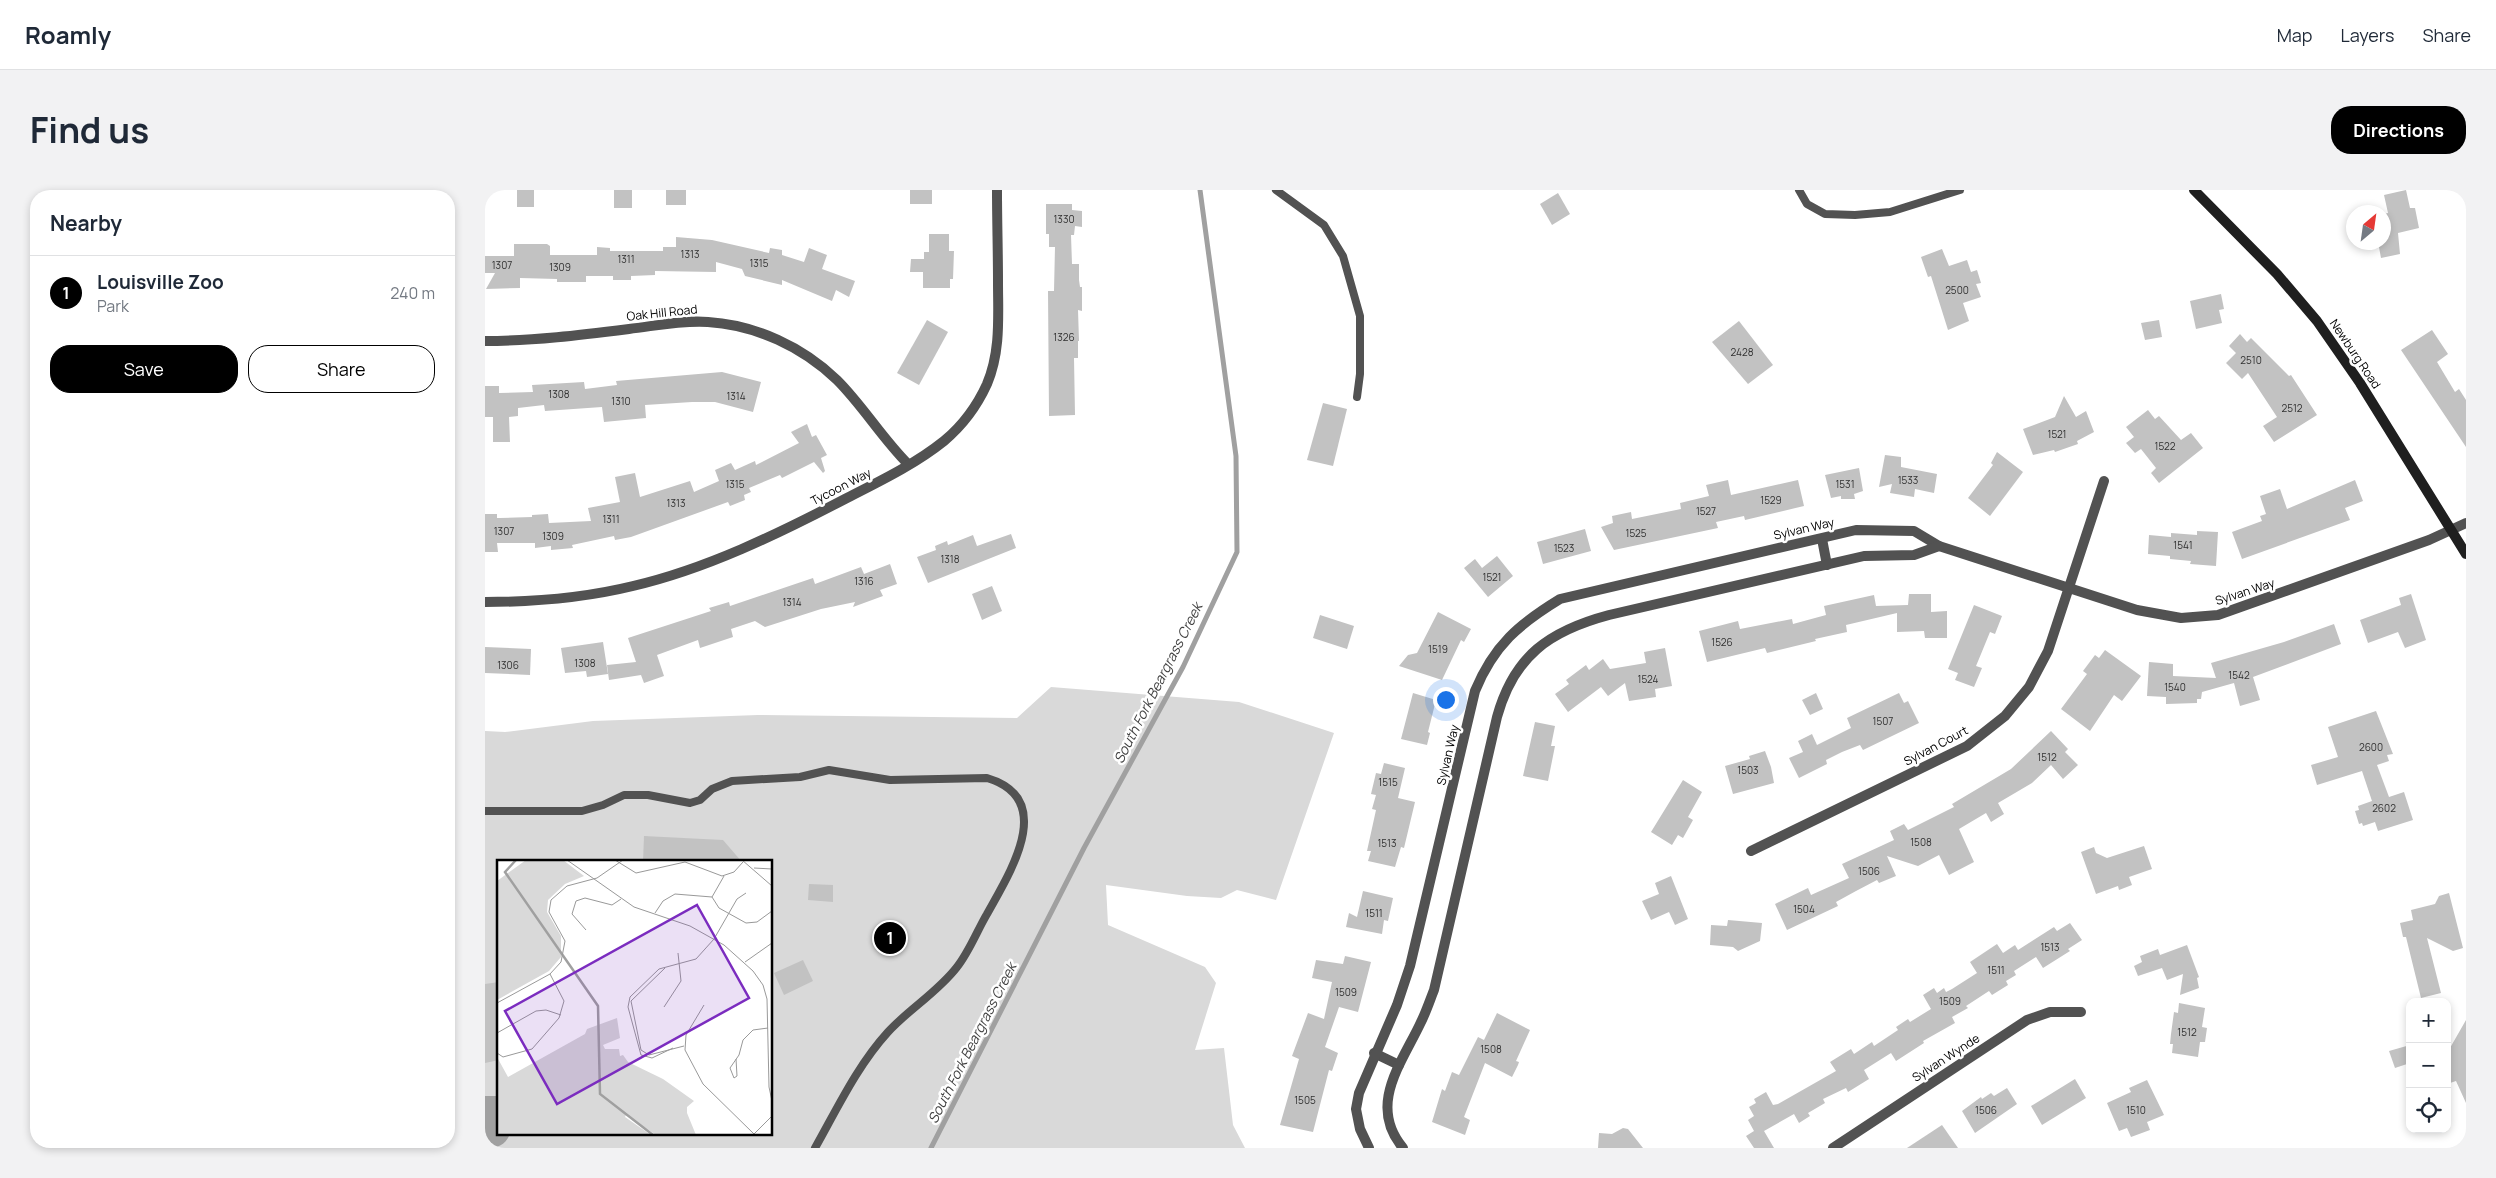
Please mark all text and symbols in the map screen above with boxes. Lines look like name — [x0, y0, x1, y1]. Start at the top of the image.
text: Roamly — [25, 18, 111, 51]
text: Map — [2277, 23, 2312, 47]
text: Layers — [2340, 23, 2394, 47]
text: Share — [2422, 23, 2471, 47]
text: Find us — [30, 106, 149, 154]
button: Directions — [2331, 106, 2466, 154]
north arrow — [2346, 205, 2391, 250]
text: Nearby — [50, 209, 122, 237]
house number: 1330 — [1053, 212, 1075, 226]
house number: 1313 — [681, 247, 699, 261]
house number: 1311 — [617, 252, 635, 266]
house number: 1315 — [749, 256, 769, 270]
house number: 1307 — [492, 258, 512, 272]
house number: 1309 — [549, 260, 571, 274]
text: Louisville Zoo — [97, 269, 224, 295]
text: 1 — [62, 282, 70, 304]
text: 240 m — [390, 282, 435, 304]
house number: 2500 — [1945, 283, 1969, 297]
text: Park — [97, 295, 129, 317]
street label: Oak Hill Road — [626, 300, 698, 325]
street label: Newburg Road — [2326, 316, 2385, 392]
house number: 1326 — [1053, 330, 1075, 344]
button: Save — [50, 345, 238, 393]
button: Share — [248, 345, 435, 393]
house number: 2428 — [1731, 345, 1754, 359]
house number: 2510 — [2240, 353, 2262, 367]
house number: 1308 — [548, 387, 570, 401]
house number: 1314 — [726, 389, 746, 403]
house number: 1310 — [611, 394, 631, 408]
house number: 2512 — [2281, 401, 2303, 415]
house number: 1521 — [2048, 427, 2067, 441]
house number: 1522 — [2155, 439, 2176, 453]
street label: Tycoon Way — [808, 464, 875, 509]
house number: 1533 — [1898, 473, 1918, 487]
house number: 1315 — [725, 477, 745, 491]
house number: 1531 — [1835, 477, 1855, 491]
house number: 1529 — [1760, 493, 1782, 507]
house number: 1313 — [667, 496, 685, 510]
house number: 1527 — [1696, 504, 1716, 518]
house number: 1311 — [602, 512, 620, 526]
street label: Sylvan Way — [1772, 513, 1836, 544]
house number: 1307 — [494, 524, 514, 538]
house number: 1525 — [1626, 526, 1647, 540]
house number: 1309 — [542, 529, 564, 543]
house number: 1541 — [2173, 538, 2193, 552]
house number: 1523 — [1554, 541, 1574, 555]
house number: 1318 — [940, 552, 960, 566]
house number: 1521 — [1483, 570, 1502, 584]
house number: 1316 — [854, 574, 874, 588]
street label: Sylvan Way — [2213, 574, 2277, 609]
house number: 1314 — [782, 595, 802, 609]
water label: South Fork Beargrass Creek — [1109, 598, 1207, 766]
house number: 1526 — [1711, 635, 1733, 649]
house number: 1519 — [1428, 642, 1448, 656]
house number: 1308 — [574, 656, 596, 670]
house number: 1306 — [497, 658, 519, 672]
house number: 1542 — [2228, 668, 2250, 682]
house number: 1524 — [1638, 672, 1658, 686]
house number: 1540 — [2164, 680, 2186, 694]
your location — [1433, 687, 1459, 713]
house number: 1507 — [1873, 714, 1893, 728]
street label: Sylvan Court — [1901, 721, 1971, 770]
street label: Sylvan Way — [1432, 722, 1463, 787]
house number: 2600 — [2359, 740, 2383, 754]
house number: 1512 — [2037, 750, 2057, 764]
house number: 1503 — [1737, 763, 1759, 777]
house number: 1515 — [1378, 775, 1398, 789]
house number: 2602 — [2372, 801, 2396, 815]
house number: 1508 — [1910, 835, 1932, 849]
house number: 1513 — [1377, 836, 1397, 850]
inset map — [497, 860, 773, 1136]
house number: 1506 — [1858, 864, 1880, 878]
house number: 1504 — [1793, 902, 1815, 916]
house number: 1511 — [1365, 906, 1383, 920]
pin: 1 — [874, 919, 906, 957]
house number: 1513 — [2040, 940, 2060, 954]
water label: South Fork Beargrass Creek — [923, 958, 1021, 1126]
house number: 1511 — [1987, 963, 2005, 977]
house number: 1509 — [1335, 985, 1357, 999]
house number: 1509 — [1939, 994, 1961, 1008]
map controls — [2406, 998, 2451, 1133]
button: + — [2406, 998, 2451, 1043]
house number: 1512 — [2177, 1025, 2197, 1039]
street label: Sylvan Wynde — [1909, 1029, 1983, 1086]
house number: 1508 — [1480, 1042, 1502, 1056]
button: − — [2406, 1043, 2451, 1088]
button: locate — [2406, 1088, 2451, 1133]
house number: 1505 — [1294, 1093, 1316, 1107]
house number: 1506 — [1975, 1103, 1997, 1117]
house number: 1510 — [2126, 1103, 2146, 1117]

